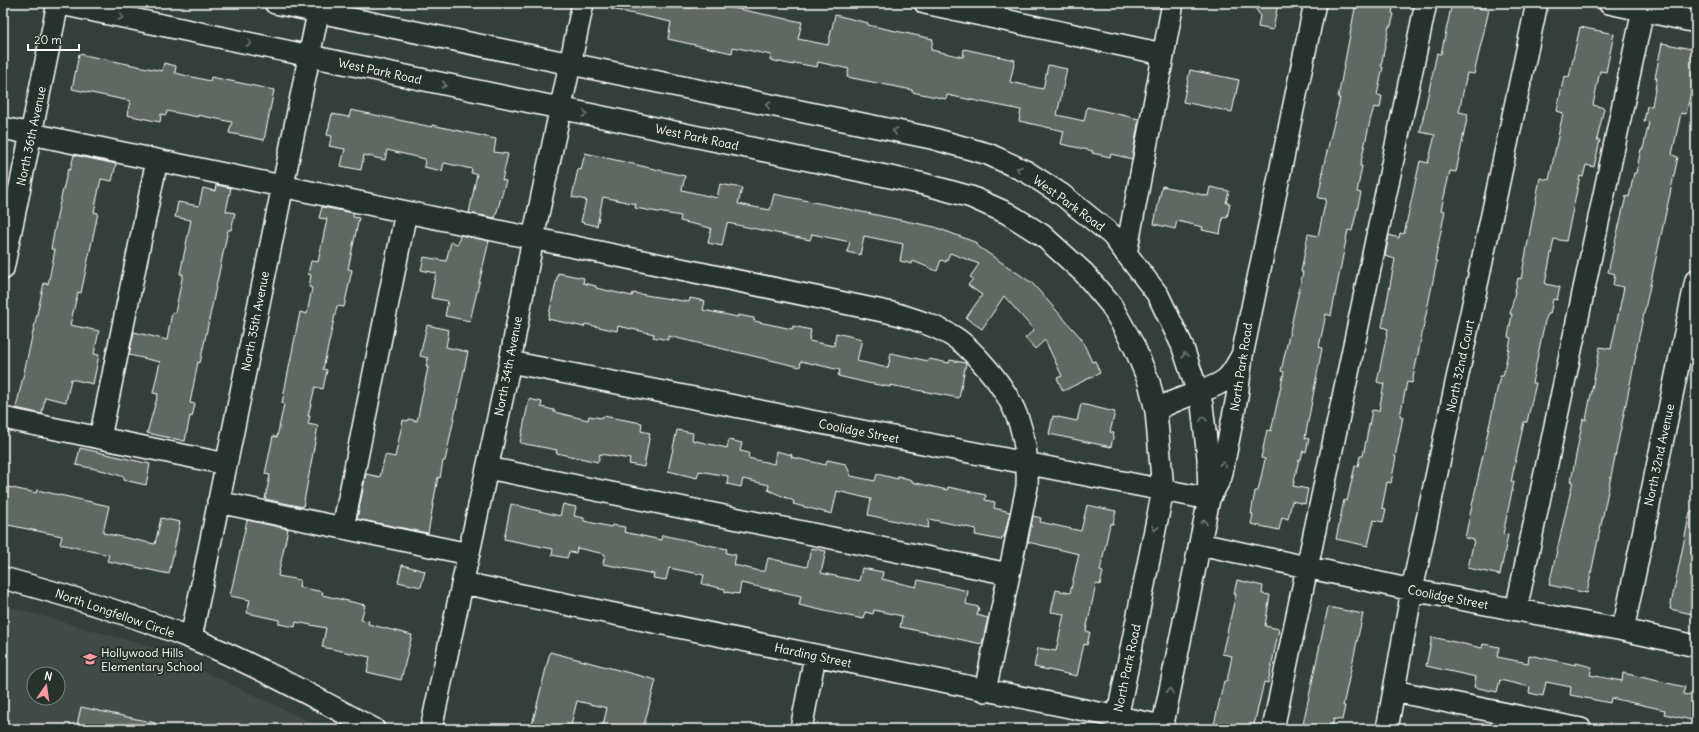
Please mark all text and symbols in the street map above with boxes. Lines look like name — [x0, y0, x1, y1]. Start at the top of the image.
one-way arrow — [118, 12, 124, 20]
scale bar — [28, 26, 79, 52]
text: 20 m — [34, 32, 62, 47]
one-way arrow — [245, 39, 252, 47]
street label: West Park Road — [337, 55, 423, 87]
one-way arrow — [441, 80, 447, 88]
street label: North 36th Avenue — [13, 85, 49, 187]
one-way arrow — [764, 101, 771, 109]
one-way arrow — [582, 110, 588, 118]
street label: West Park Road — [654, 121, 740, 153]
one-way arrow — [892, 127, 898, 136]
one-way arrow — [1015, 166, 1023, 174]
street label: West Park Road — [1030, 172, 1108, 234]
street label: North 35th Avenue — [238, 270, 272, 372]
street label: North 34th Avenue — [491, 315, 525, 417]
street label: North 32nd Court — [1443, 318, 1477, 414]
street label: North Park Road — [1227, 322, 1255, 412]
one-way arrow — [1181, 351, 1190, 358]
street label: North 32nd Avenue — [1641, 403, 1677, 507]
street label: Coolidge Street — [817, 416, 901, 446]
one-way arrow — [1199, 416, 1208, 422]
one-way arrow — [1219, 461, 1227, 467]
one-way arrow — [1200, 519, 1208, 525]
one-way arrow — [1151, 525, 1160, 532]
street label: Coolidge Street — [1406, 582, 1490, 612]
street label: North Longfellow Circle — [53, 585, 177, 641]
street label: North Park Road — [1110, 623, 1144, 713]
street label: Harding Street — [773, 640, 853, 670]
place label: Hollywood Hills Elementary School — [101, 645, 202, 674]
school or university icon: Hollywood Hills Elementary School — [82, 651, 98, 667]
north arrow — [26, 666, 66, 706]
text: N — [43, 669, 54, 684]
one-way arrow — [1165, 688, 1173, 694]

